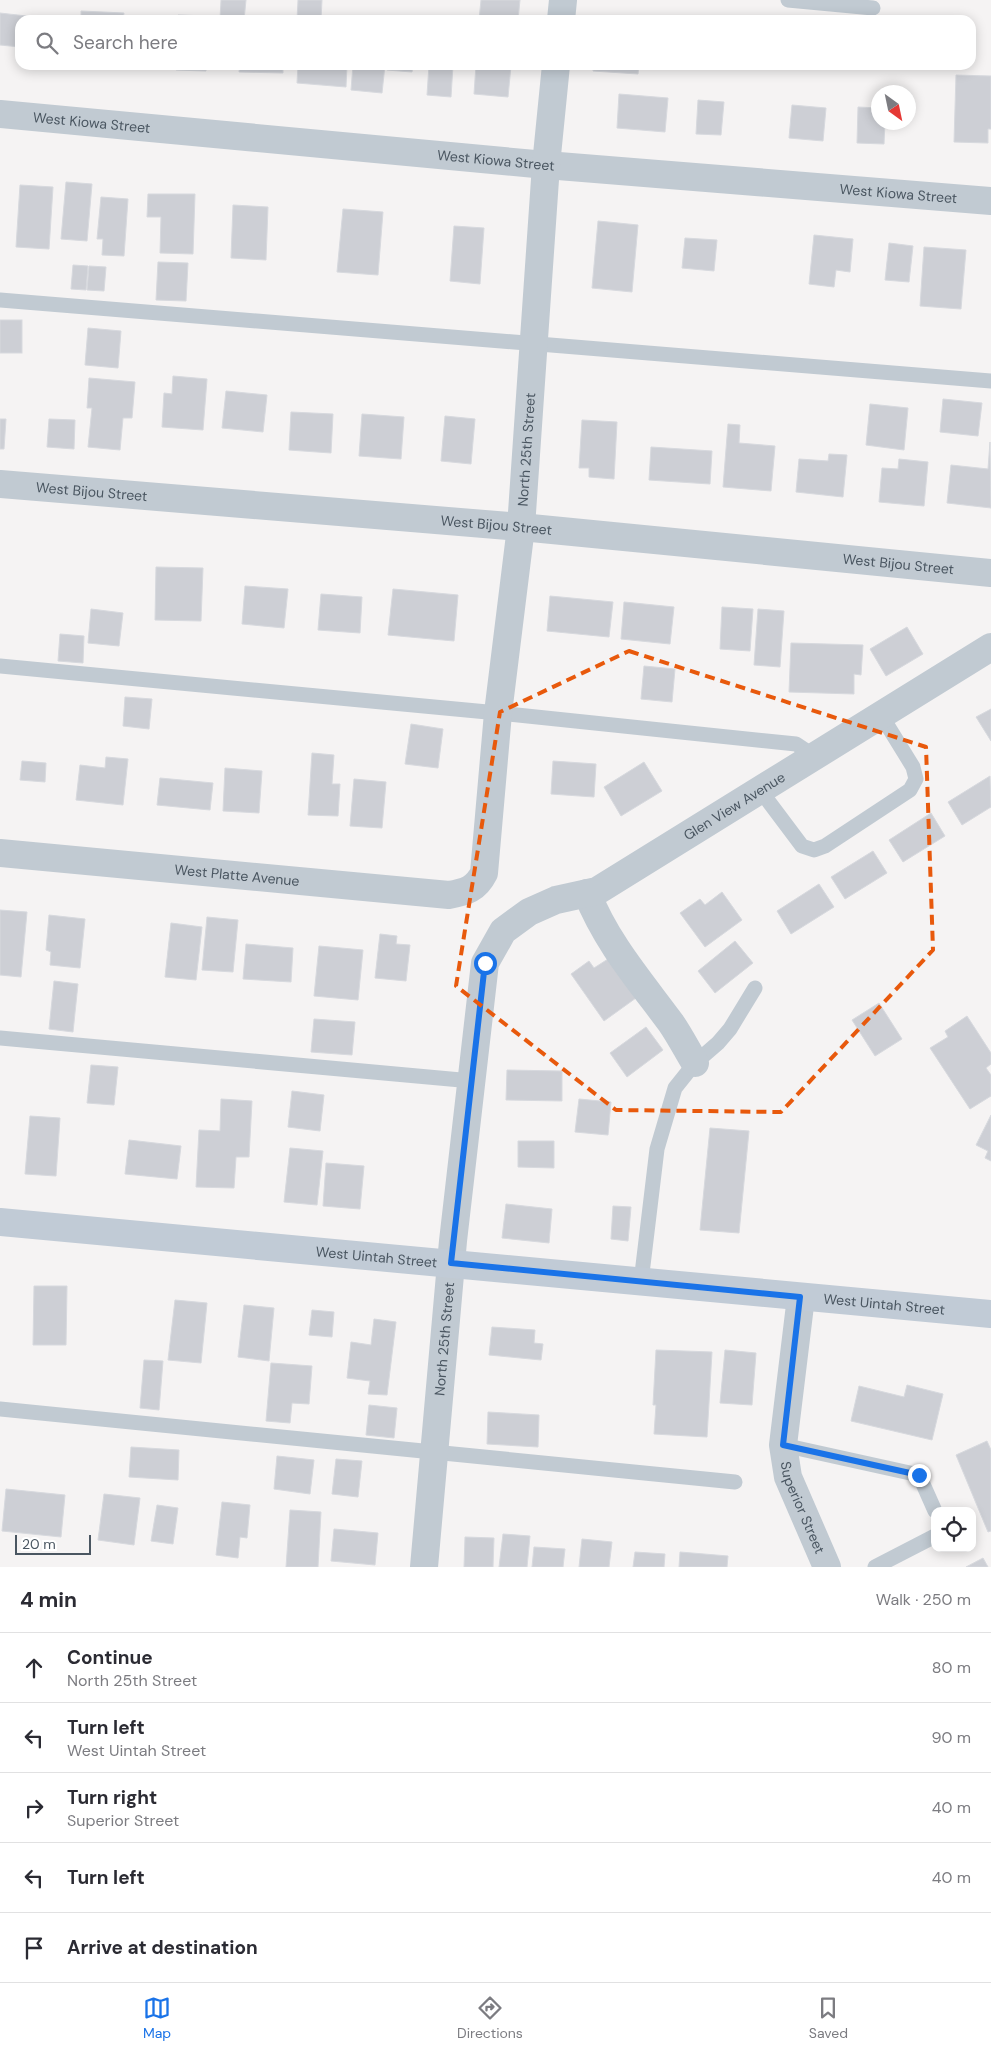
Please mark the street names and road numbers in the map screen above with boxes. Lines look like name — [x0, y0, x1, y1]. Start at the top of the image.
street label: West Kiowa Street — [32, 108, 151, 137]
street label: West Kiowa Street — [436, 146, 555, 175]
street label: West Kiowa Street — [839, 180, 958, 207]
street label: North 25th Street — [513, 392, 539, 507]
street label: West Bijou Street — [35, 478, 148, 505]
street label: West Bijou Street — [440, 511, 553, 539]
street label: West Bijou Street — [842, 550, 955, 578]
street label: Glen View Avenue — [680, 768, 788, 844]
street label: West Platte Avenue — [174, 860, 300, 890]
street label: West Uintah Street — [315, 1242, 438, 1272]
street label: North 25th Street — [430, 1281, 458, 1397]
street label: West Uintah Street — [823, 1289, 946, 1319]
street label: Superior Street — [777, 1460, 829, 1556]

